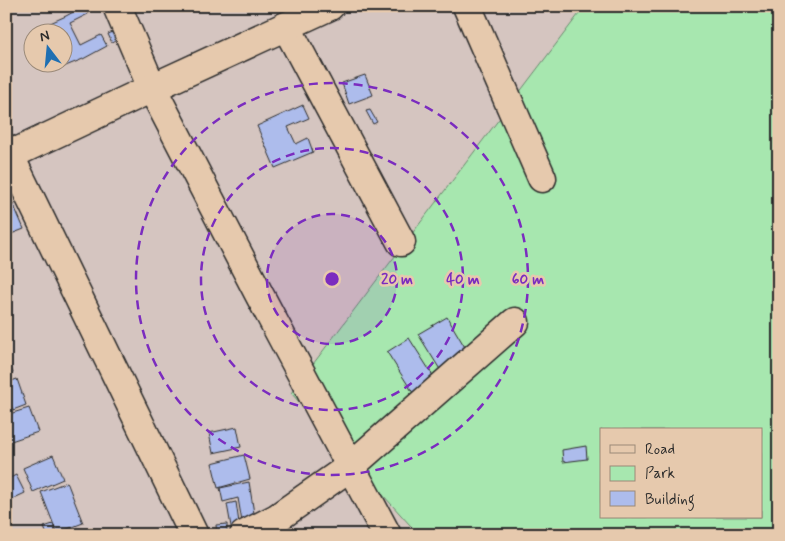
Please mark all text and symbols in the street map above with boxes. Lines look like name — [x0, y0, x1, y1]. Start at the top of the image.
north arrow — [22, 22, 72, 72]
text: N — [38, 27, 52, 46]
centre of rings — [323, 270, 341, 288]
text: 20 m — [381, 270, 413, 290]
text: 40 m — [446, 270, 480, 290]
text: 60 m — [512, 270, 544, 290]
legend — [600, 428, 762, 518]
text: Road — [645, 440, 675, 460]
text: Park — [645, 464, 675, 484]
text: Building — [645, 490, 695, 511]

